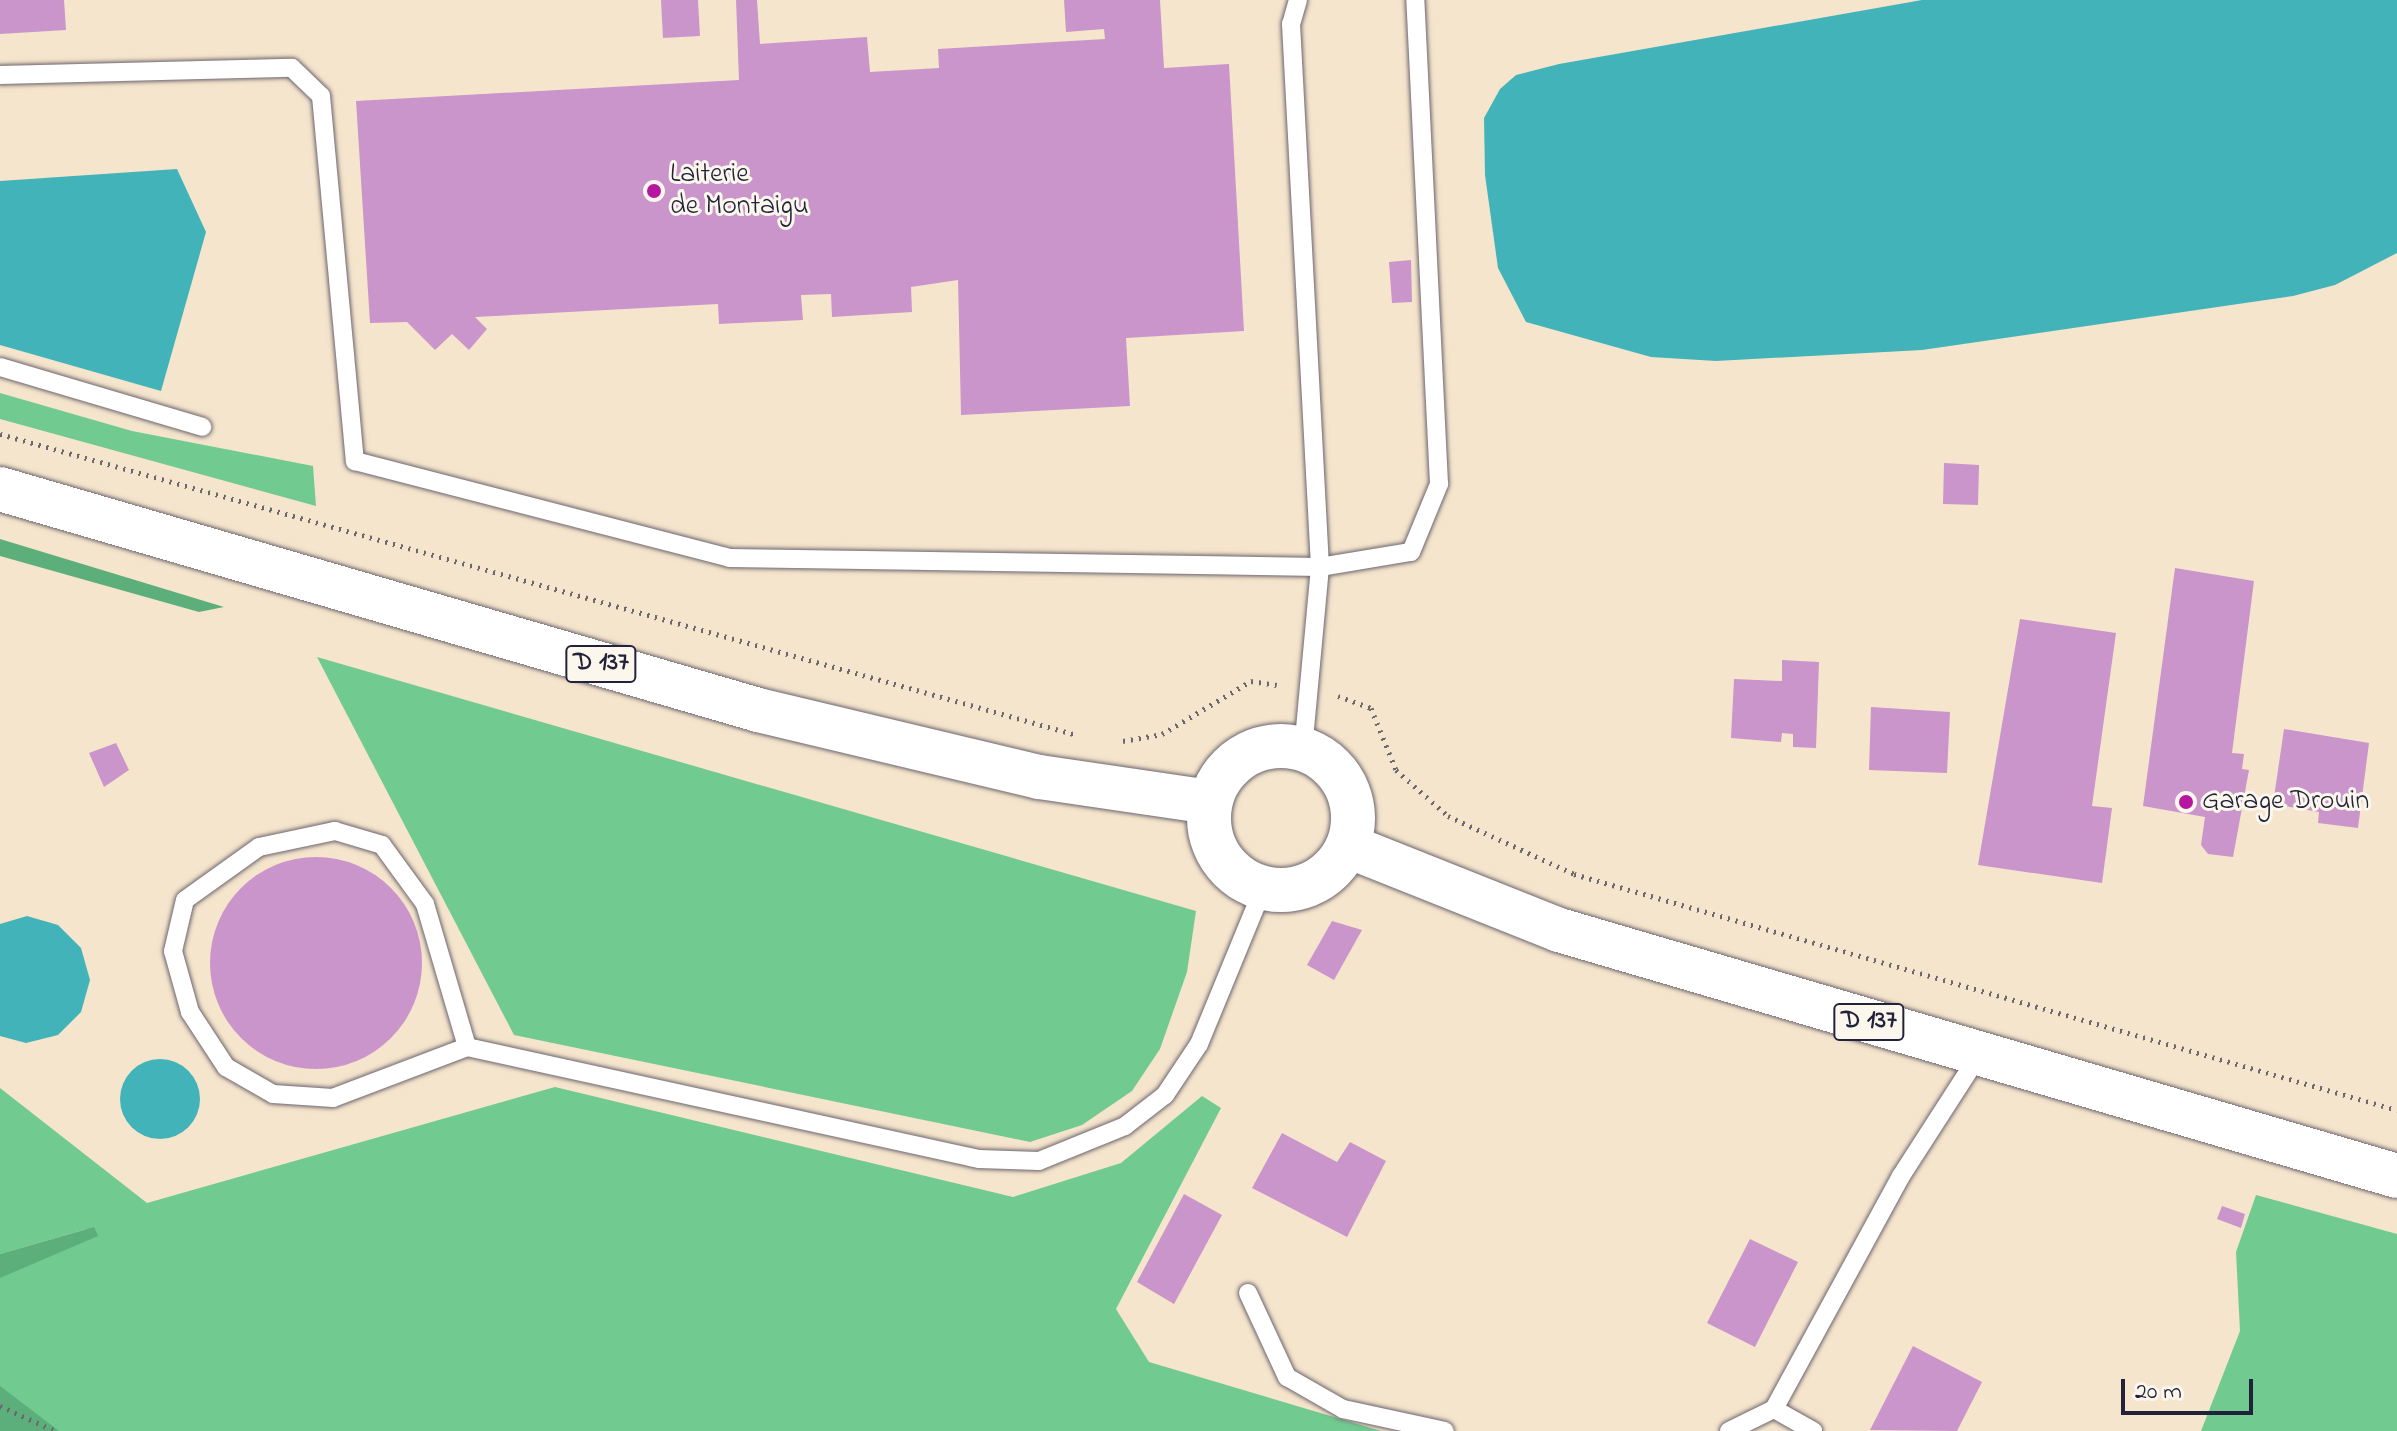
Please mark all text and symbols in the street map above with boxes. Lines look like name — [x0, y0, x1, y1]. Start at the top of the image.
place label: Laiterie de Montaigu — [670, 158, 809, 224]
marker: Laiterie de Montaigu — [645, 182, 663, 200]
road number: D 137 — [565, 642, 637, 686]
place label: Garage Drouin — [2202, 785, 2369, 819]
marker: Garage Drouin — [2177, 793, 2195, 811]
road number: D 137 — [1833, 1000, 1905, 1044]
scale bar — [2125, 1363, 2257, 1413]
text: 20 m — [2135, 1375, 2182, 1410]

